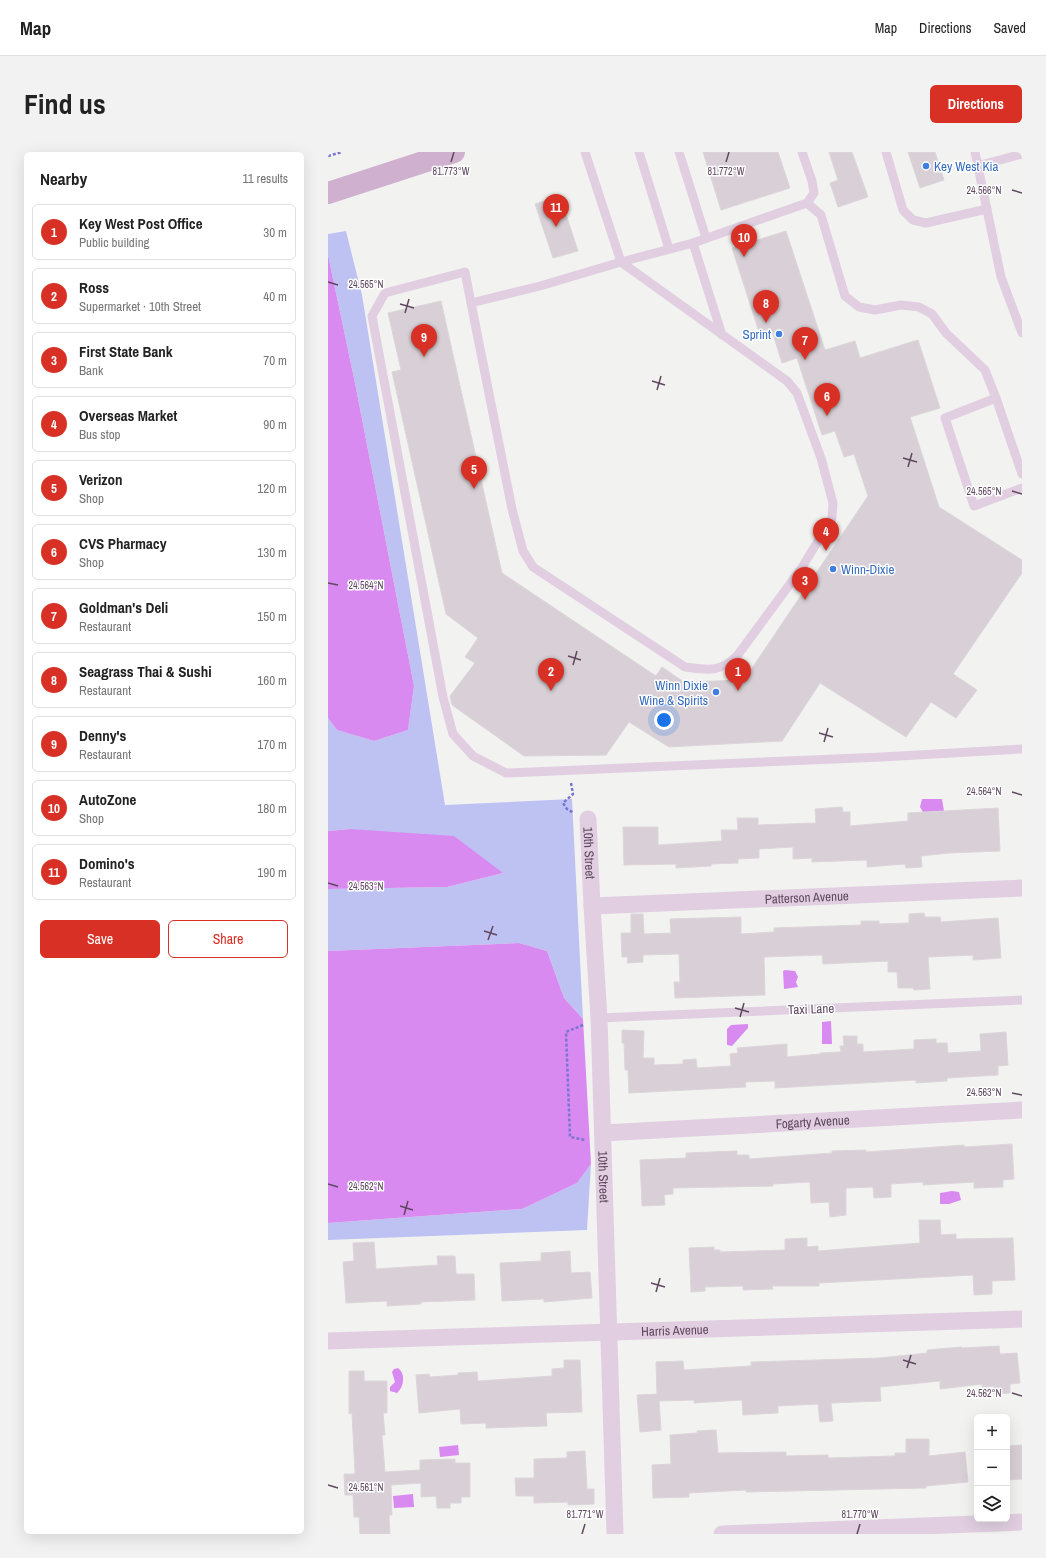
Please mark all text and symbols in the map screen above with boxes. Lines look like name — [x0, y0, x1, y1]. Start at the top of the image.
text: Map — [20, 15, 51, 41]
text: Map — [875, 19, 897, 37]
text: Directions — [919, 19, 971, 37]
text: Saved — [993, 19, 1026, 37]
text: Find us — [24, 85, 106, 123]
button: Directions — [930, 85, 1022, 123]
place label: Key West Kia — [934, 158, 998, 175]
marker: Key West Kia — [921, 161, 931, 171]
text: 81.773°W — [433, 165, 470, 178]
text: 81.772°W — [708, 165, 745, 178]
text: Nearby — [40, 167, 87, 190]
text: 11 results — [243, 170, 288, 187]
text: 24.566°N — [967, 184, 1002, 197]
pin: 11 — [543, 194, 569, 227]
text: Key West Post Office — [79, 213, 203, 234]
text: 1 — [51, 224, 57, 241]
text: 30 m — [263, 224, 287, 241]
pin: 10 — [731, 224, 757, 257]
text: Public building — [79, 234, 150, 251]
text: Ross — [79, 277, 109, 298]
text: 24.565°N — [349, 278, 384, 291]
text: 2 — [51, 288, 57, 305]
text: 40 m — [263, 288, 287, 305]
pin: 8 — [753, 290, 779, 323]
text: Supermarket · 10th Street — [79, 298, 201, 315]
pin: 9 — [411, 324, 437, 357]
place label: Sprint — [743, 326, 771, 343]
pin: 7 — [792, 327, 818, 360]
marker: Sprint — [774, 329, 784, 339]
text: First State Bank — [79, 341, 173, 362]
text: 3 — [51, 352, 57, 369]
text: 70 m — [263, 352, 287, 369]
text: Bank — [79, 362, 103, 379]
pin: 6 — [814, 383, 840, 416]
text: Overseas Market — [79, 405, 177, 426]
text: 4 — [51, 416, 57, 433]
text: 90 m — [263, 416, 287, 433]
text: Bus stop — [79, 426, 120, 443]
pin: 5 — [461, 456, 487, 489]
text: Verizon — [79, 469, 123, 490]
text: 5 — [51, 480, 57, 497]
text: 120 m — [257, 480, 287, 497]
text: 24.565°N — [967, 485, 1002, 498]
text: Shop — [79, 490, 104, 507]
pin: 4 — [813, 518, 839, 551]
text: CVS Pharmacy — [79, 533, 167, 554]
text: 6 — [51, 544, 57, 561]
text: 130 m — [257, 544, 287, 561]
text: Shop — [79, 554, 104, 571]
place label: Winn-Dixie — [841, 561, 894, 578]
marker: Winn-Dixie — [828, 564, 838, 574]
pin: 3 — [792, 567, 818, 600]
text: 24.564°N — [349, 579, 384, 592]
text: Goldman's Deli — [79, 597, 168, 618]
text: 7 — [51, 608, 57, 625]
text: 150 m — [257, 608, 287, 625]
text: Restaurant — [79, 618, 131, 635]
pin: 2 — [538, 658, 564, 691]
pin: 1 — [725, 658, 751, 691]
text: Seagrass Thai & Sushi — [79, 661, 212, 682]
text: 8 — [51, 672, 57, 689]
text: 160 m — [257, 672, 287, 689]
place label: Winn Dixie Wine & Spirits — [639, 677, 708, 709]
text: Restaurant — [79, 682, 131, 699]
marker: Winn Dixie Wine & Spirits — [711, 687, 721, 697]
your location — [654, 710, 674, 730]
text: Denny's — [79, 725, 126, 746]
text: 9 — [51, 736, 57, 753]
text: 170 m — [257, 736, 287, 753]
text: Restaurant — [79, 746, 131, 763]
text: 24.564°N — [967, 785, 1002, 798]
text: AutoZone — [79, 789, 136, 810]
text: 10 — [48, 800, 60, 817]
text: 180 m — [257, 800, 287, 817]
text: Shop — [79, 810, 104, 827]
street label: 10th Street — [580, 826, 599, 879]
text: Domino's — [79, 853, 135, 874]
text: 11 — [48, 864, 60, 881]
text: 190 m — [257, 864, 287, 881]
text: Restaurant — [79, 874, 131, 891]
text: 24.563°N — [349, 880, 384, 893]
street label: Patterson Avenue — [764, 887, 849, 907]
button: Save — [40, 920, 160, 958]
button: Share — [168, 920, 288, 958]
street label: Taxi Lane — [787, 1000, 835, 1018]
text: 24.563°N — [967, 1086, 1002, 1099]
street label: Fogarty Avenue — [775, 1111, 850, 1132]
street label: 10th Street — [595, 1150, 613, 1203]
text: 24.562°N — [349, 1180, 384, 1193]
street label: Harris Avenue — [641, 1320, 709, 1340]
text: 24.562°N — [967, 1387, 1002, 1400]
map controls — [974, 1414, 1010, 1522]
button: + — [974, 1414, 1010, 1450]
button: − — [974, 1450, 1010, 1486]
text: 24.561°N — [349, 1481, 384, 1494]
button: layers — [974, 1486, 1010, 1522]
text: 81.771°W — [567, 1508, 604, 1521]
text: 81.770°W — [842, 1508, 879, 1521]

